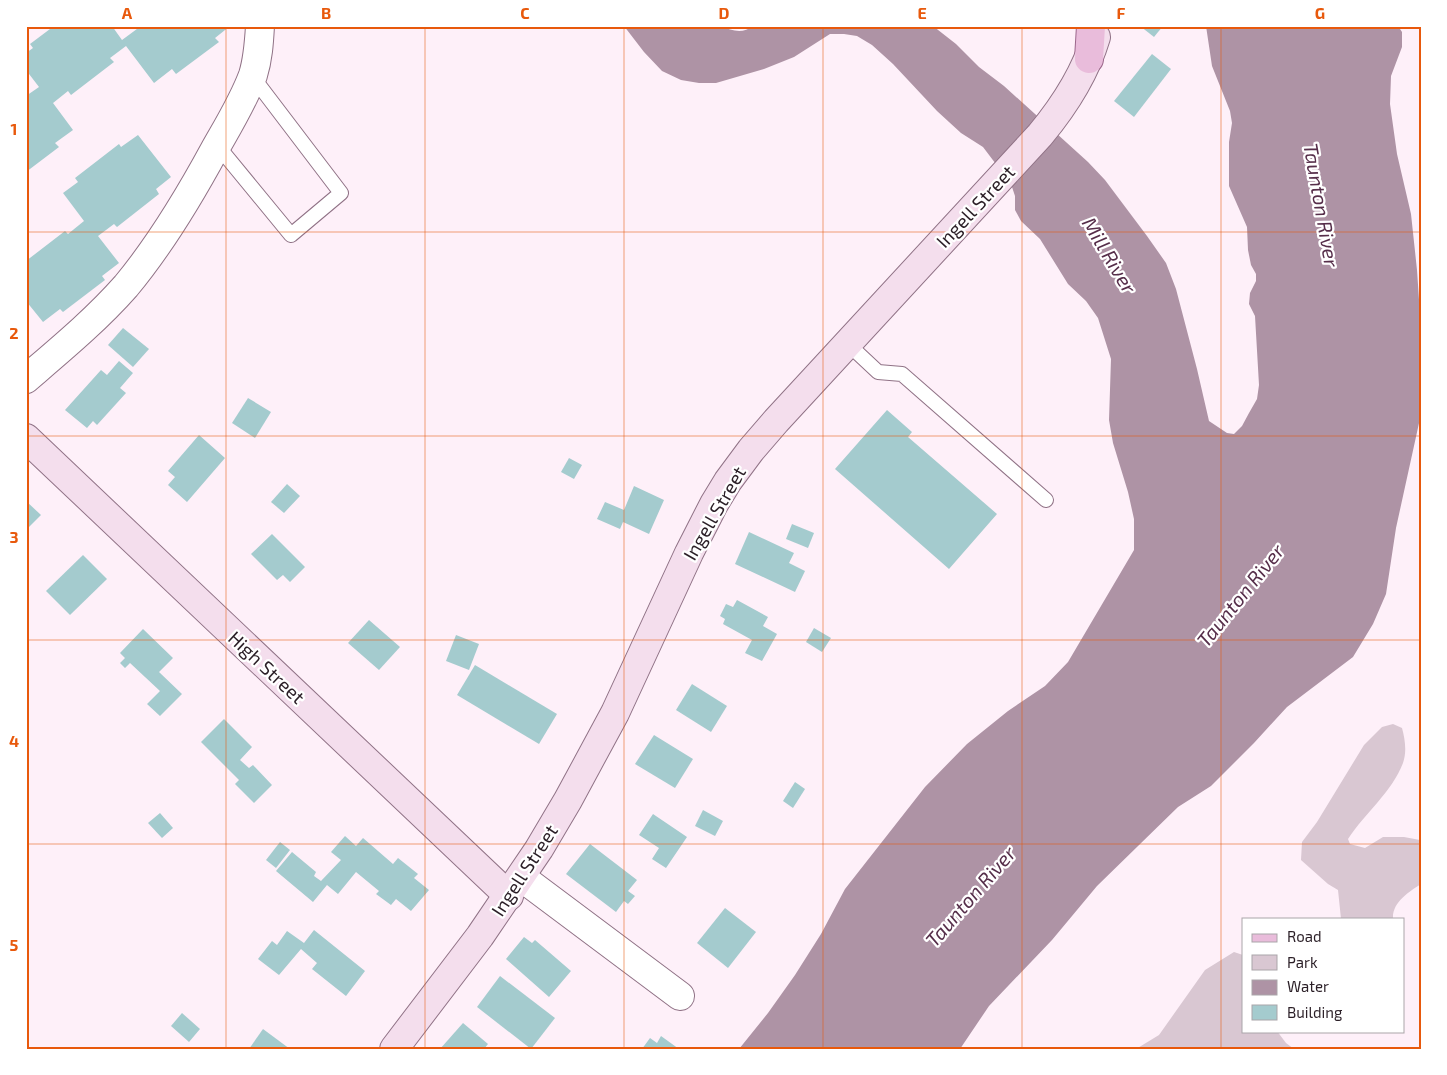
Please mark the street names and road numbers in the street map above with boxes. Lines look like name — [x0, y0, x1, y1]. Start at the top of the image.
street label: Ingell Street — [931, 160, 1019, 252]
street label: Ingell Street — [678, 462, 750, 564]
street label: High Street — [224, 626, 310, 708]
street label: Ingell Street — [486, 820, 562, 920]

